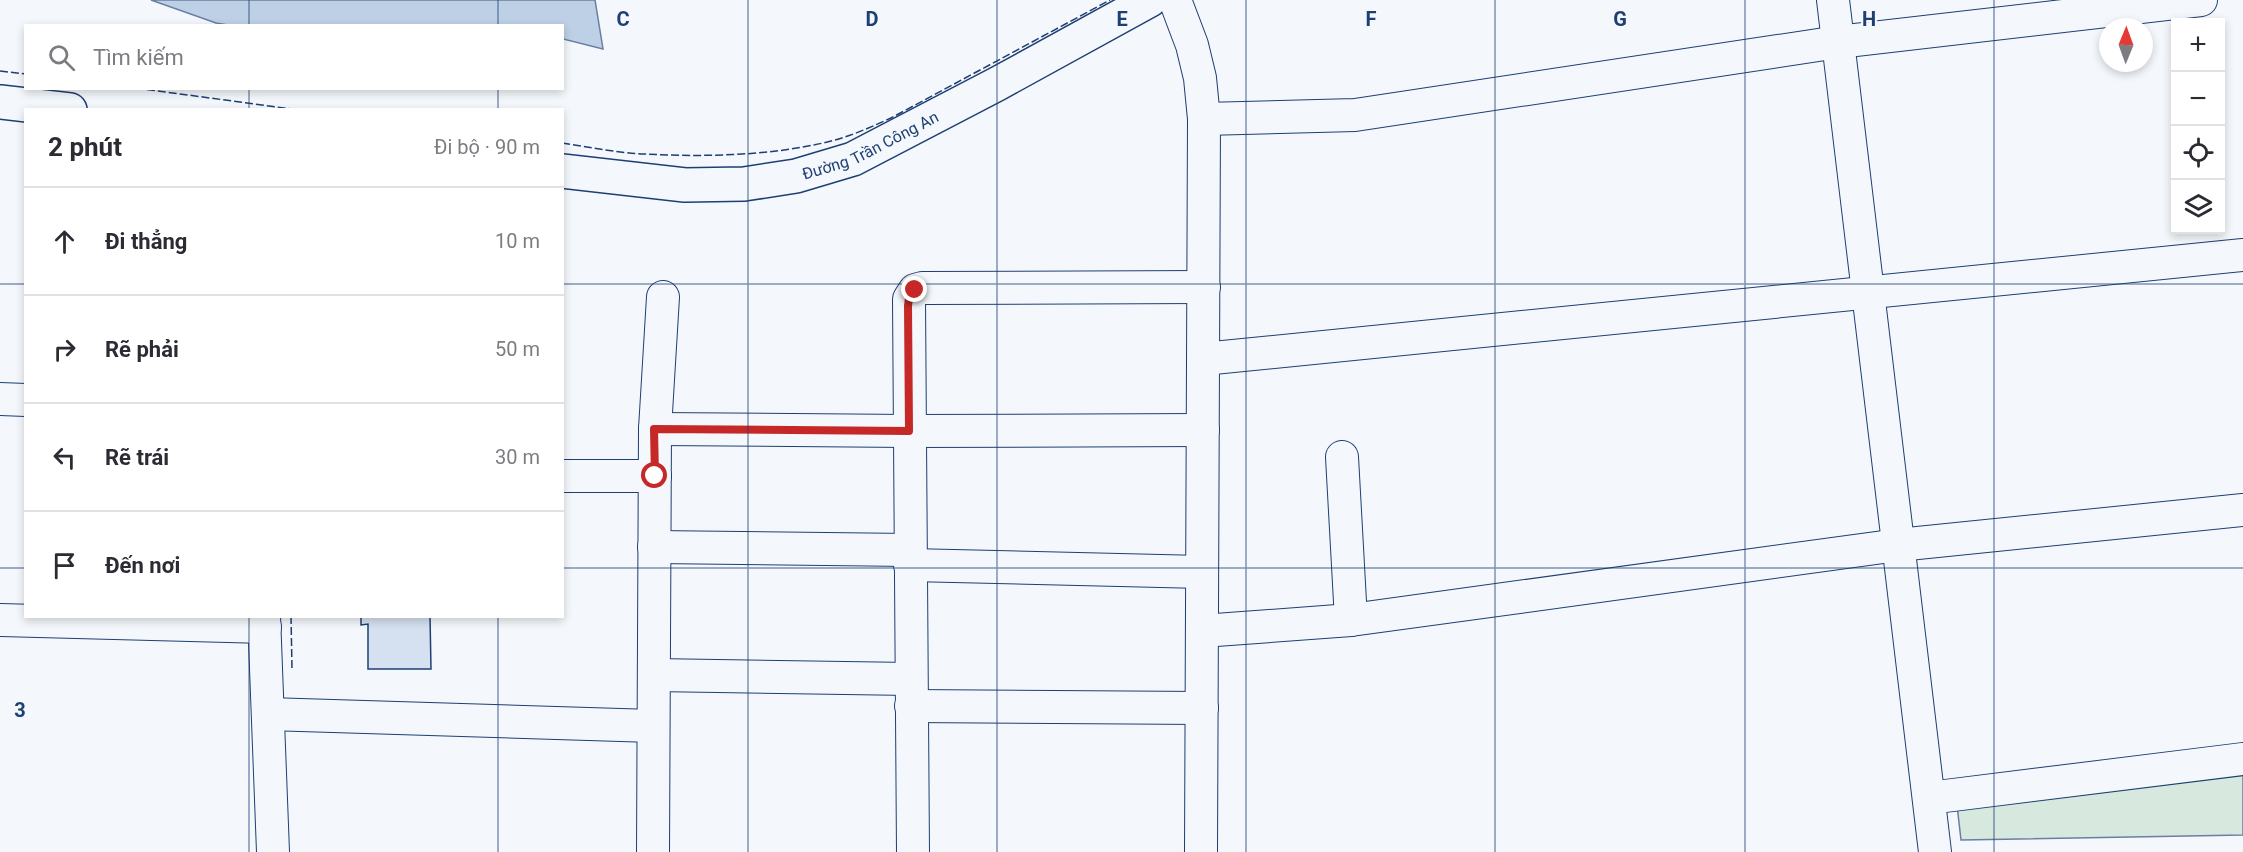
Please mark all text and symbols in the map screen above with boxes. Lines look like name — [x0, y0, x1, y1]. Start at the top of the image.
text: C — [616, 7, 630, 31]
text: D — [866, 7, 879, 31]
text: E — [1116, 7, 1128, 31]
text: F — [1366, 7, 1377, 31]
text: G — [1613, 7, 1627, 31]
text: H — [1862, 7, 1876, 31]
north arrow — [2099, 18, 2153, 72]
map controls — [2171, 18, 2225, 234]
button: + — [2171, 18, 2225, 72]
search box — [24, 24, 564, 90]
icon: search — [45, 41, 78, 74]
text: Tìm kiếm — [93, 45, 184, 70]
button: − — [2171, 72, 2225, 126]
street label: Đường Trần Công An — [800, 107, 942, 184]
button: locate — [2171, 126, 2225, 180]
text: 2 phút — [48, 132, 122, 162]
text: Đi bộ · 90 m — [434, 135, 540, 159]
button: layers — [2171, 180, 2225, 234]
icon: ahead — [48, 225, 81, 258]
text: Đi thẳng — [105, 229, 187, 254]
text: 10 m — [495, 229, 540, 253]
route end — [901, 276, 927, 302]
icon: right — [48, 333, 81, 366]
text: Rẽ phải — [105, 337, 179, 362]
text: 50 m — [495, 337, 540, 361]
icon: left — [48, 441, 81, 474]
text: Rẽ trái — [105, 445, 169, 470]
text: 30 m — [495, 445, 540, 469]
route start — [641, 462, 667, 488]
icon: arrive — [48, 549, 81, 582]
text: Đến nơi — [105, 553, 180, 578]
text: 3 — [14, 698, 26, 722]

